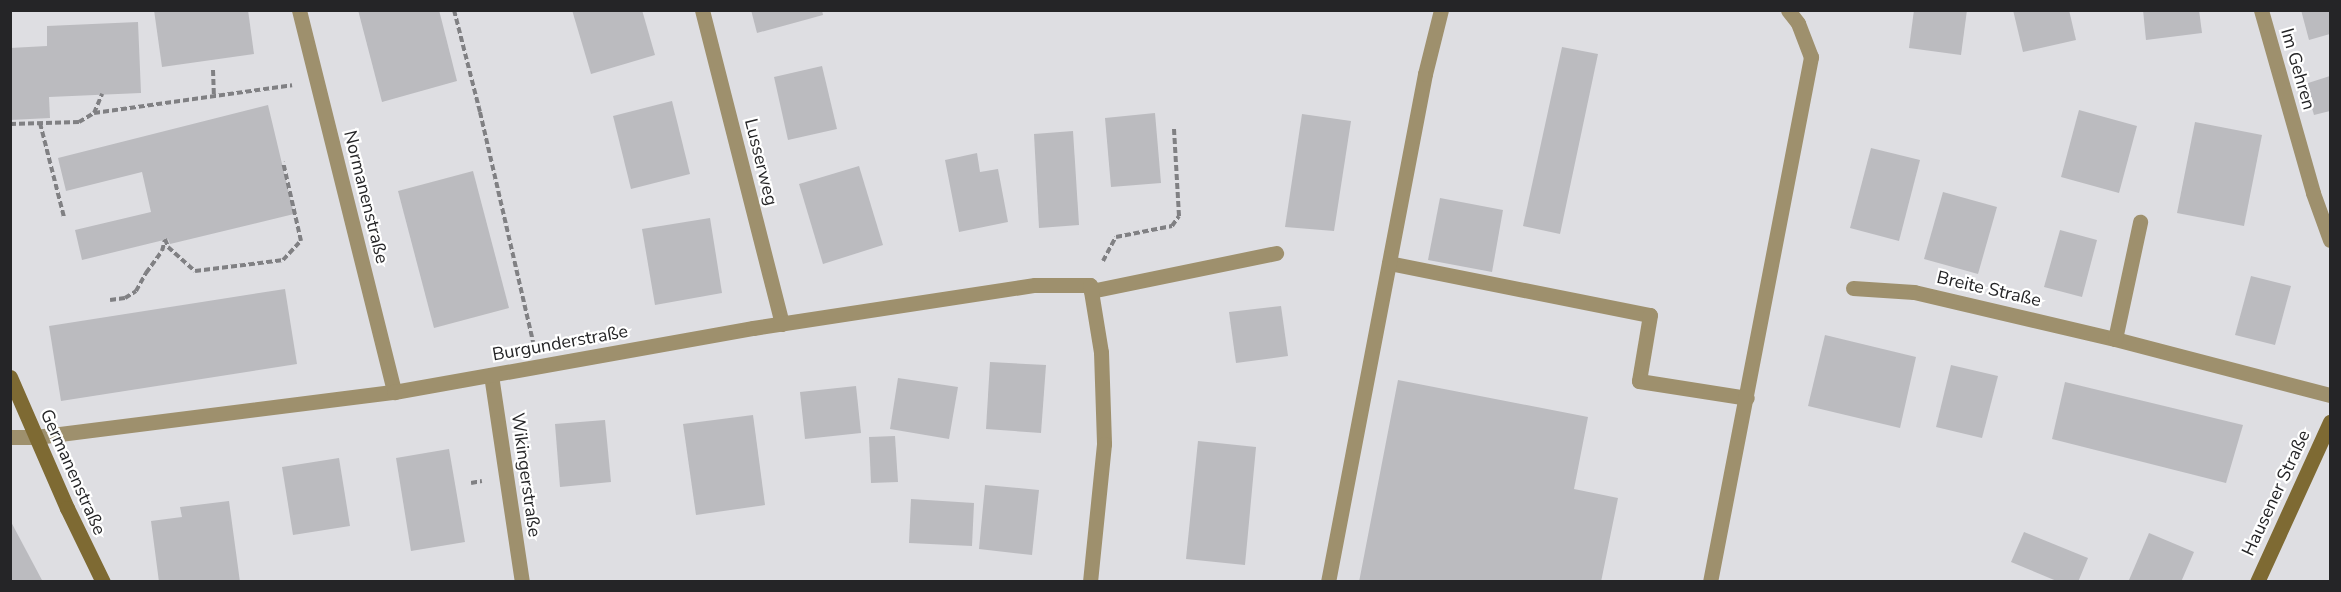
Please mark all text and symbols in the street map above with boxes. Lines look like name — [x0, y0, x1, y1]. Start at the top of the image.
street label: Im Gehren — [2276, 26, 2320, 112]
street label: Lusserweg — [740, 116, 782, 208]
street label: Normanenstraße — [339, 128, 393, 266]
street label: Breite Straße — [1935, 266, 2043, 312]
street label: Burgunderstraße — [491, 320, 629, 366]
street label: Germanenstraße — [36, 406, 110, 538]
street label: Wikingerstraße — [507, 411, 545, 539]
street label: Hausener Straße — [2237, 427, 2315, 559]

